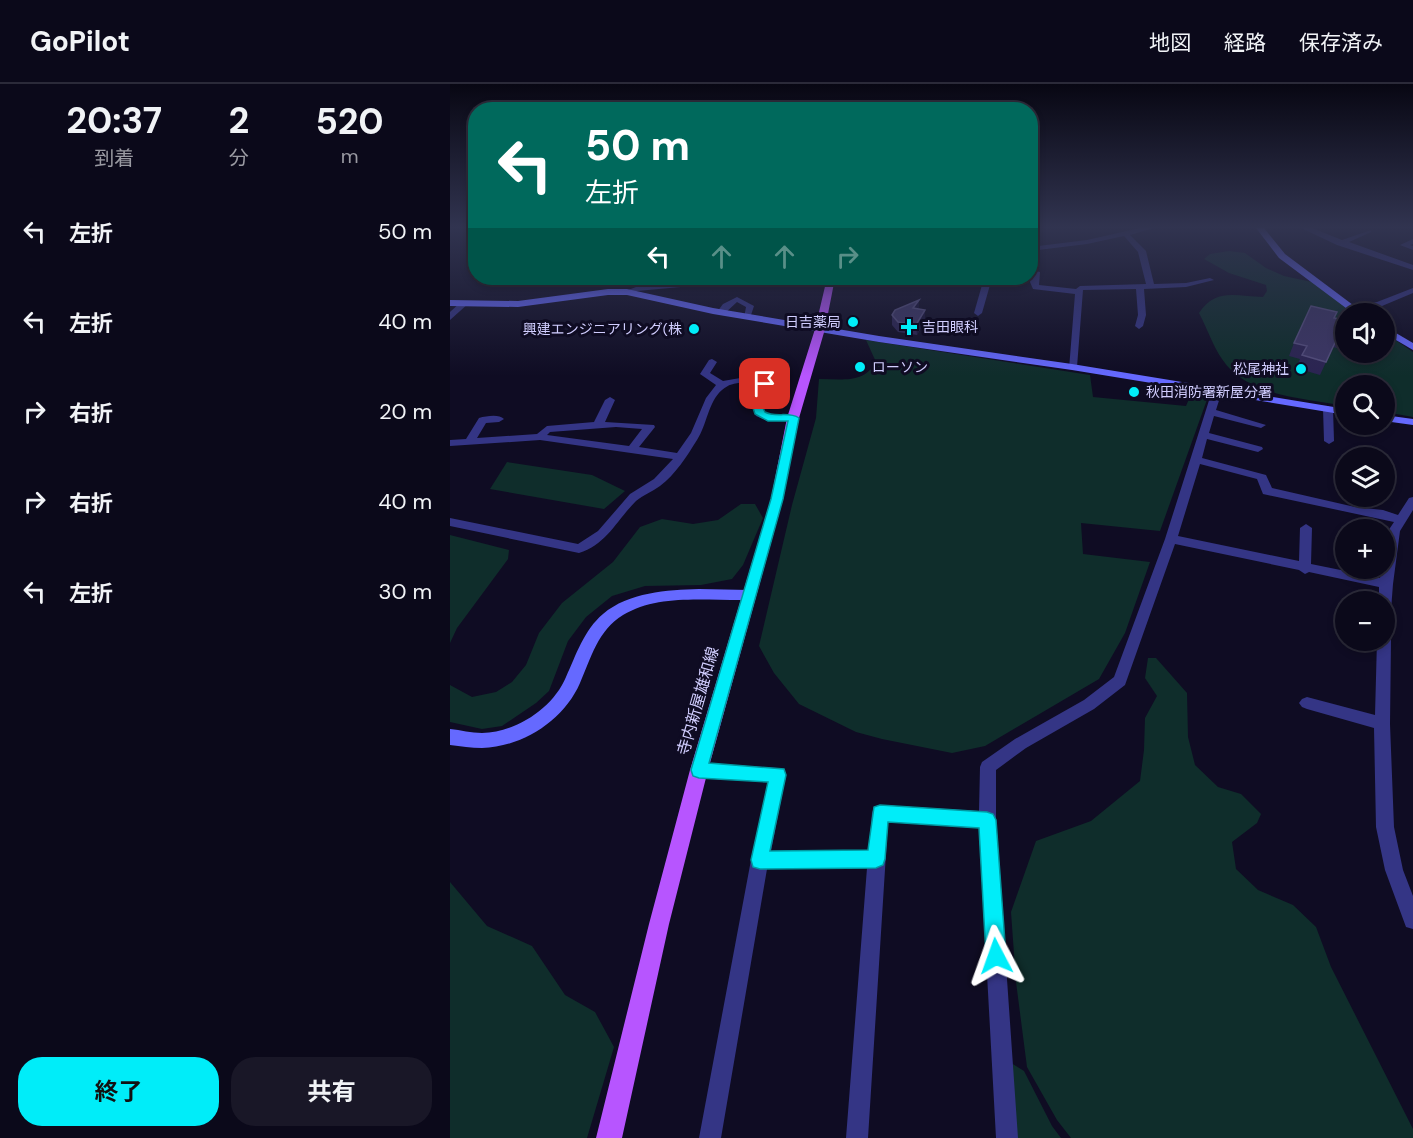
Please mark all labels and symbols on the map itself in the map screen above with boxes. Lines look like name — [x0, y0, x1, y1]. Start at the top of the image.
place label: 日吉薬局 — [785, 313, 841, 331]
marker: 日吉薬局 — [846, 315, 860, 329]
marker: 吉田眼科 — [900, 318, 918, 336]
place label: 吉田眼科 — [922, 318, 978, 336]
place label: 興建エンジニアリング(株 — [523, 320, 682, 338]
marker: 興建エンジニアリング(株 — [687, 322, 701, 336]
pin — [739, 358, 790, 409]
place label: ローソン — [872, 358, 928, 376]
marker: ローソン — [853, 360, 867, 374]
place label: 松尾神社 — [1233, 360, 1289, 378]
marker: 松尾神社 — [1294, 362, 1308, 376]
place label: 秋田消防署新屋分署 — [1146, 383, 1272, 401]
marker: 秋田消防署新屋分署 — [1127, 385, 1141, 399]
street label: 寺内新屋雄和線 — [672, 644, 724, 758]
position arrow — [964, 924, 1028, 988]

